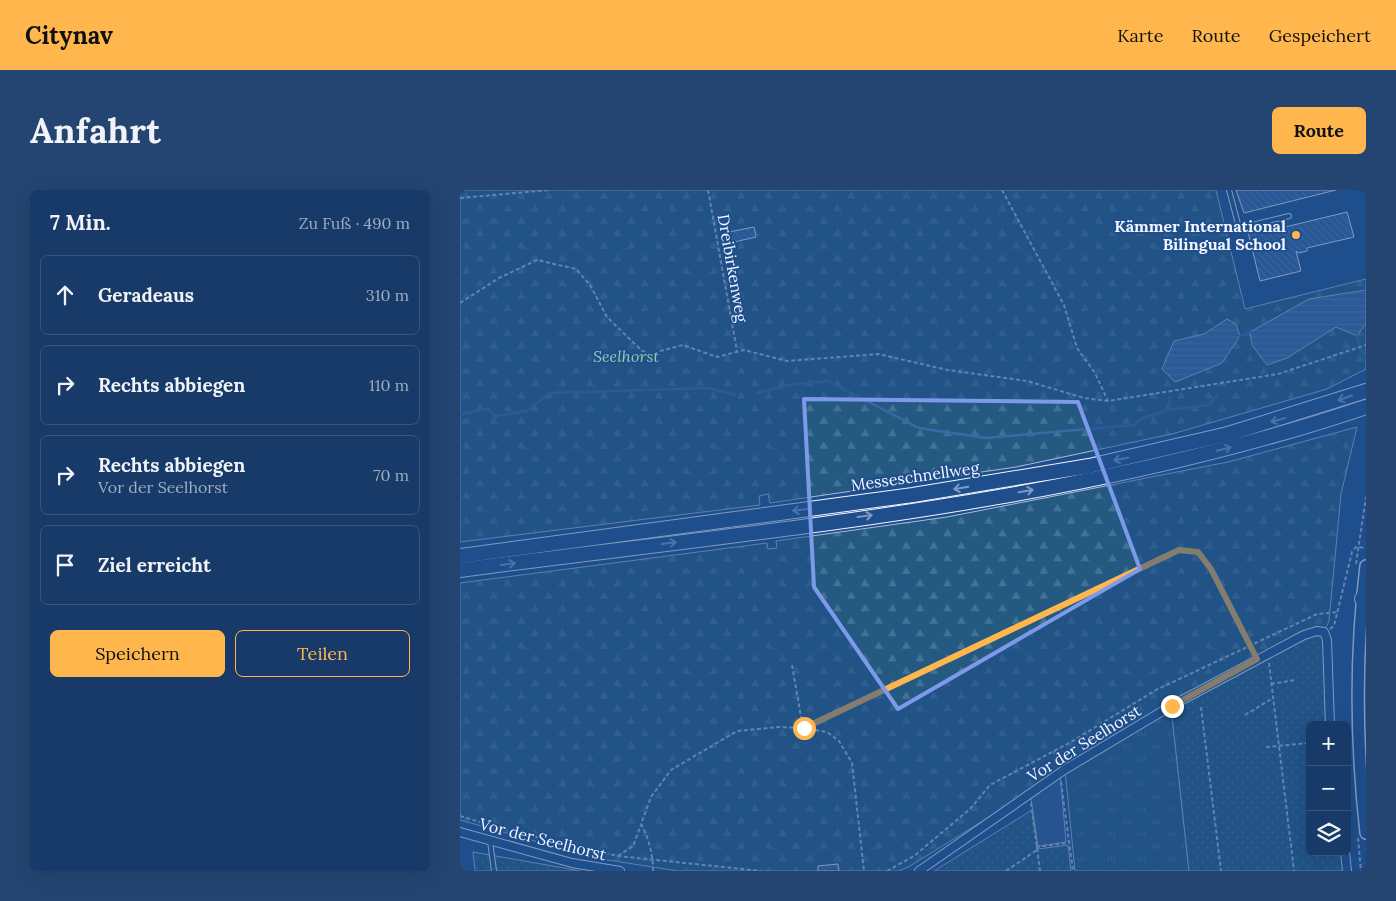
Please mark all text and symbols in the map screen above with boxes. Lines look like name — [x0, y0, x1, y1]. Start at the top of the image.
text: Citynav — [25, 20, 113, 51]
text: Karte — [1117, 24, 1163, 47]
text: Route — [1191, 24, 1241, 47]
text: Gespeichert — [1269, 24, 1371, 47]
button: Route — [1272, 107, 1366, 154]
text: Anfahrt — [30, 108, 161, 153]
text: 7 Min. — [50, 209, 111, 236]
street label: Dreibirkenweg — [714, 212, 753, 325]
text: Zu Fuß · 490 m — [299, 213, 410, 233]
place label: Kämmer International Bilingual School — [1114, 216, 1286, 254]
marker: Kämmer International Bilingual School — [1290, 229, 1302, 241]
icon: ahead — [51, 281, 79, 309]
text: Geradeaus — [98, 283, 194, 307]
text: 310 m — [366, 285, 409, 305]
park label: Seelhorst — [593, 346, 659, 366]
icon: right — [51, 371, 79, 399]
text: Rechts abbiegen — [98, 373, 245, 397]
text: 110 m — [369, 375, 409, 395]
one-way arrow — [1338, 394, 1354, 403]
one-way arrow — [1271, 415, 1287, 425]
one-way arrow — [1215, 443, 1231, 453]
text: Rechts abbiegen — [98, 453, 245, 477]
one-way arrow — [1113, 455, 1129, 464]
street label: Messeschnellweg — [850, 457, 982, 495]
icon: right — [51, 461, 79, 489]
text: 70 m — [373, 465, 409, 485]
text: Vor der Seelhorst — [98, 477, 228, 497]
one-way arrow — [953, 483, 969, 493]
one-way arrow — [1017, 486, 1033, 496]
one-way arrow — [792, 505, 808, 515]
one-way arrow — [857, 511, 873, 521]
one-way arrow — [661, 538, 677, 548]
icon: arrive — [51, 551, 79, 579]
text: Ziel erreicht — [98, 553, 211, 577]
one-way arrow — [500, 559, 516, 569]
button: Speichern — [50, 630, 225, 677]
button: Teilen — [235, 630, 410, 677]
route end — [1161, 695, 1184, 718]
street label: Vor der Seelhorst — [1023, 700, 1145, 786]
route start — [793, 717, 816, 740]
map controls — [1306, 721, 1351, 856]
button: + — [1306, 721, 1351, 766]
button: − — [1306, 766, 1351, 811]
button: layers — [1306, 811, 1351, 856]
street label: Vor der Seelhorst — [477, 813, 609, 865]

